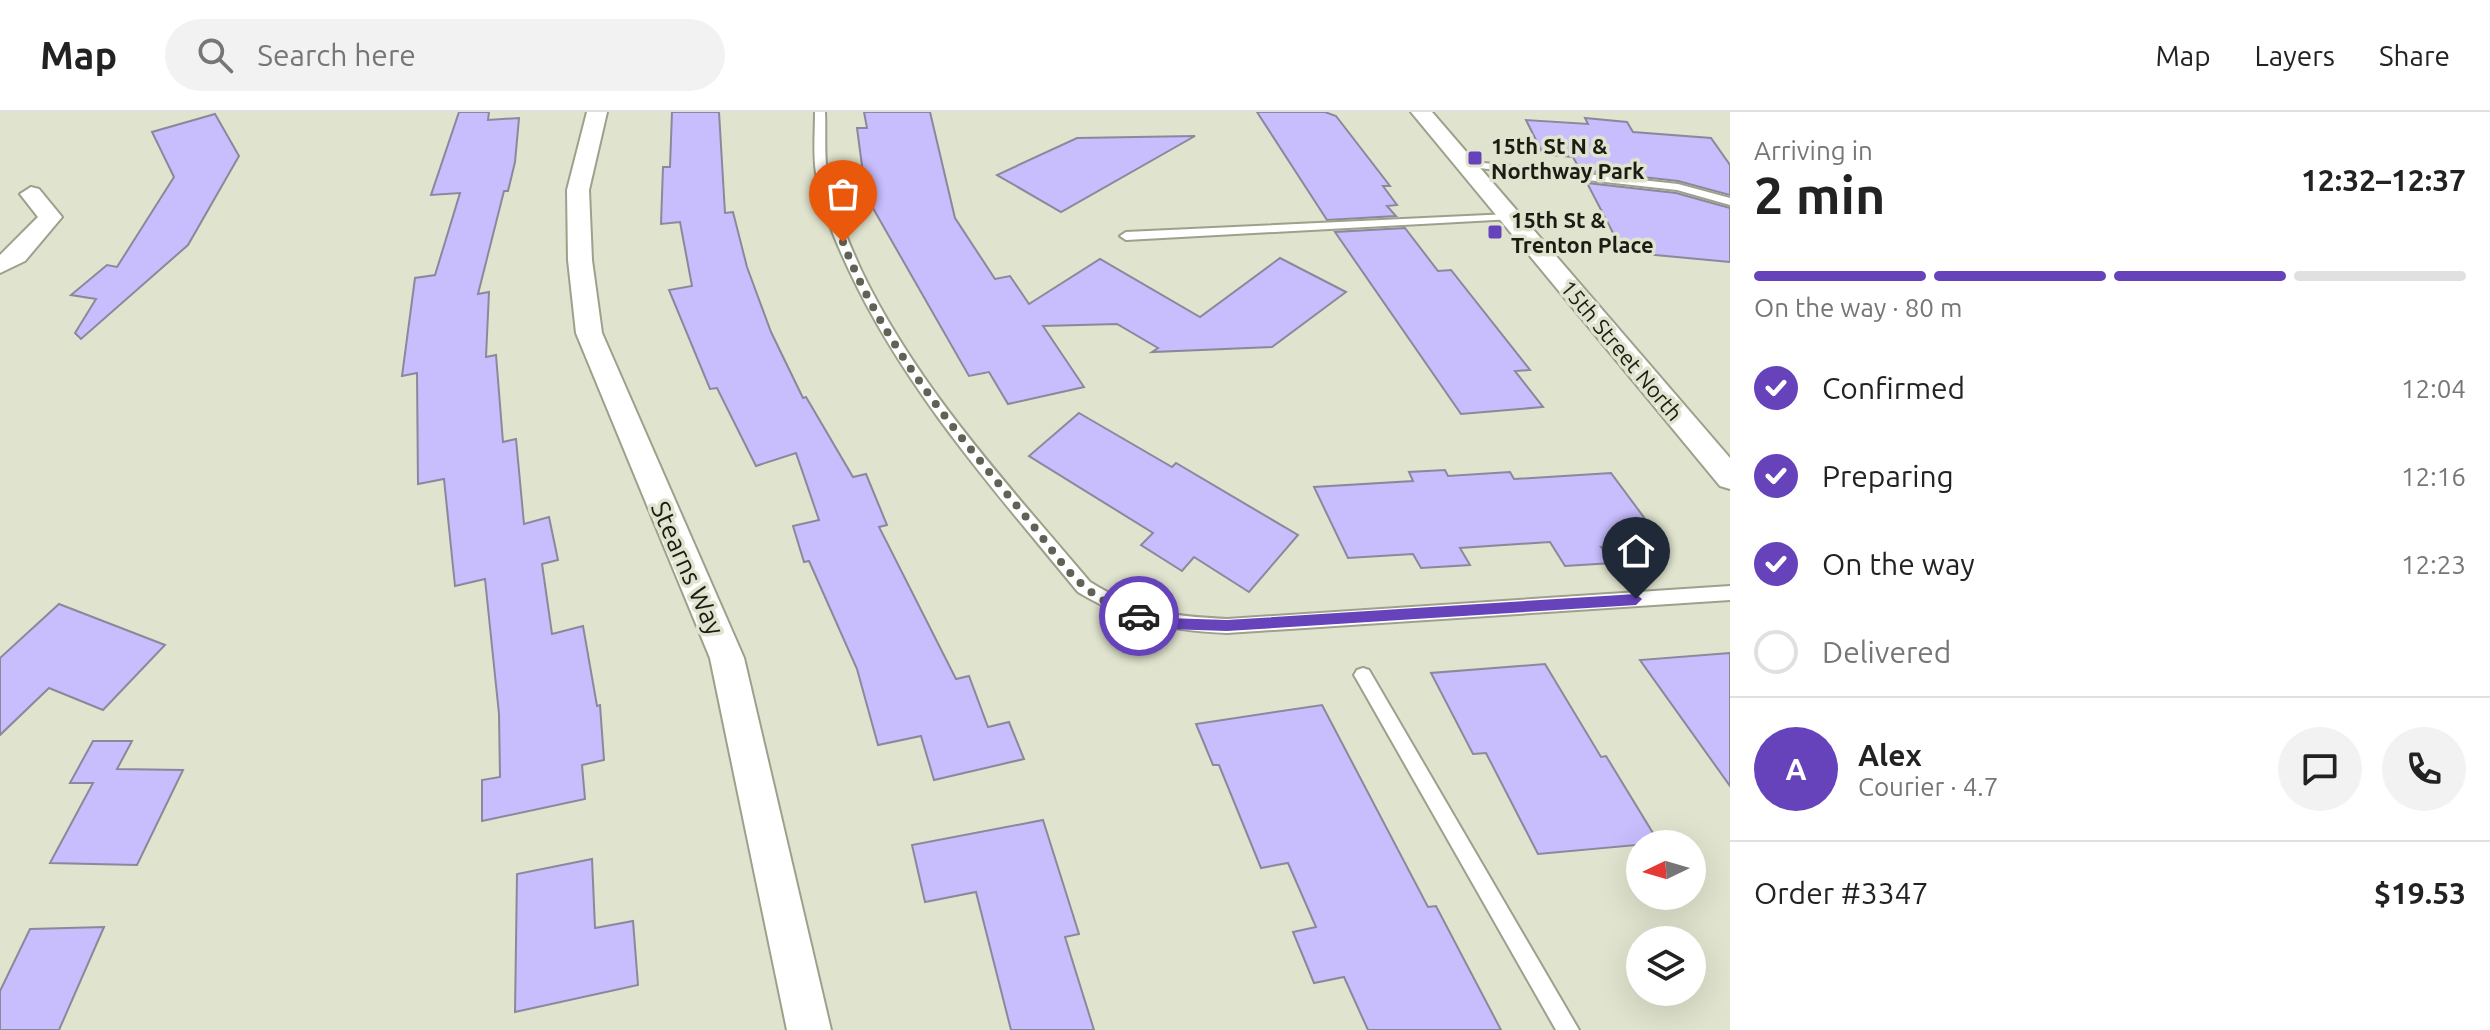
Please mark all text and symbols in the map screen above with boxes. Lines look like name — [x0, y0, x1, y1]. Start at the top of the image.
search box — [165, 19, 725, 91]
icon: search — [193, 33, 237, 77]
text: Map — [40, 34, 117, 76]
text: Search here — [257, 38, 416, 72]
text: Map — [2155, 40, 2211, 71]
text: Layers — [2255, 40, 2335, 71]
text: Share — [2379, 40, 2450, 71]
place label: 15th St N & Northway Park — [1491, 133, 1645, 183]
text: Arriving in — [1754, 136, 1873, 165]
marker: 15th St N & Northway Park — [1466, 149, 1484, 167]
pin — [809, 160, 877, 242]
text: 12:32–12:37 — [2301, 163, 2466, 197]
text: 2 min — [1754, 166, 1885, 224]
icon: bag — [821, 172, 865, 216]
place label: 15th St & Trenton Place — [1511, 207, 1654, 257]
marker: 15th St & Trenton Place — [1486, 223, 1504, 241]
street label: 15th Street North — [1556, 275, 1688, 425]
text: On the way · 80 m — [1754, 293, 1962, 322]
icon: check — [1754, 366, 1798, 410]
text: Confirmed — [1822, 371, 1965, 405]
text: 12:04 — [2401, 374, 2466, 403]
icon: check — [1754, 454, 1798, 498]
text: Preparing — [1822, 459, 1954, 493]
text: 12:16 — [2401, 462, 2466, 491]
street label: Stearns Way — [646, 497, 730, 639]
pin — [1602, 517, 1670, 599]
icon: home — [1614, 529, 1658, 573]
icon: check — [1754, 542, 1798, 586]
text: On the way — [1822, 547, 1975, 581]
text: 12:23 — [2401, 550, 2466, 579]
courier — [1099, 576, 1179, 656]
icon: car — [1117, 594, 1161, 638]
text: Delivered — [1822, 635, 1951, 669]
button: chat — [2278, 727, 2362, 811]
button: phone — [2382, 727, 2466, 811]
text: Alex — [1858, 738, 1922, 772]
text: A — [1785, 752, 1807, 786]
text: Courier · 4.7 — [1858, 772, 1998, 801]
north arrow — [1626, 830, 1706, 910]
map controls — [1626, 830, 1706, 1006]
text: Order #3347 — [1754, 876, 1928, 910]
text: $19.53 — [2374, 876, 2466, 910]
button: layers — [1626, 926, 1706, 1006]

